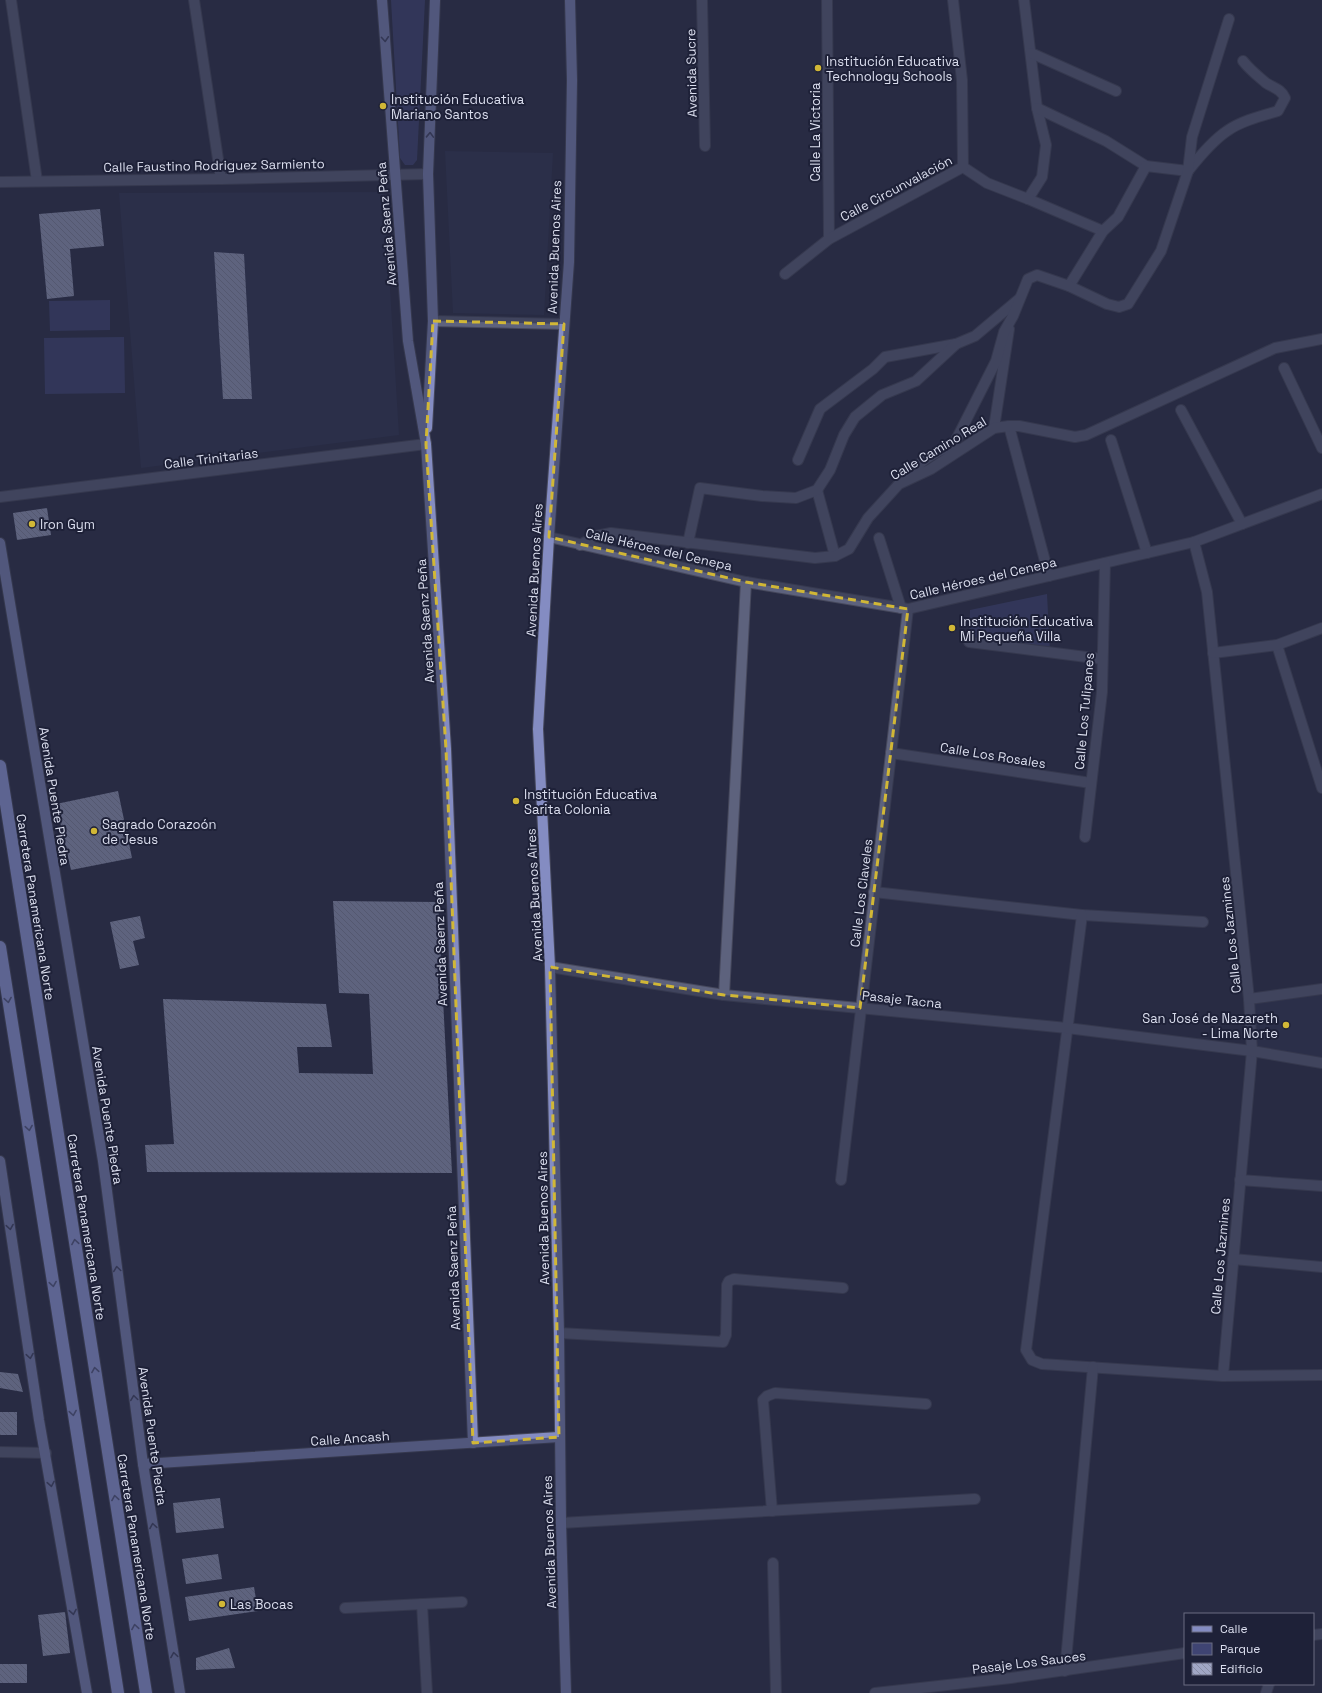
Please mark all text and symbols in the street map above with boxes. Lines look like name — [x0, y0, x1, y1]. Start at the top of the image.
street label: Avenida Sucre — [682, 28, 701, 118]
one-way arrow — [381, 36, 390, 42]
place label: Institución Educativa Technology Schools — [826, 53, 960, 85]
marker: Institución Educativa Technology Schools — [813, 63, 823, 73]
street label: Calle La Victoria — [807, 82, 824, 182]
place label: Institución Educativa Mariano Santos — [391, 91, 525, 123]
marker: Institución Educativa Mariano Santos — [378, 101, 388, 111]
one-way arrow — [425, 132, 434, 138]
street label: Calle Circunvalación — [837, 152, 955, 225]
street label: Calle Faustino Rodriguez Sarmiento — [103, 155, 325, 176]
street label: Avenida Saenz Peña — [373, 161, 400, 287]
street label: Avenida Buenos Aires — [544, 180, 565, 314]
street label: Calle Camino Real — [887, 413, 989, 484]
street label: Calle Trinitarias — [163, 444, 259, 473]
street label: Avenida Buenos Aires — [523, 503, 546, 637]
place label: Iron Gym — [40, 516, 95, 533]
marker: Iron Gym — [27, 519, 37, 529]
street label: Calle Héroes del Cenepa — [584, 524, 734, 575]
street label: Calle Héroes del Cenepa — [908, 553, 1059, 604]
street label: Avenida Saenz Peña — [413, 558, 438, 684]
place label: Institución Educativa Mi Pequeña Villa — [960, 613, 1094, 645]
marker: Institución Educativa Mi Pequeña Villa — [947, 623, 957, 633]
street label: Calle Los Tulipanes — [1071, 652, 1098, 770]
street label: Avenida Puente Piedra — [35, 726, 74, 867]
street label: Calle Los Rosales — [939, 739, 1047, 772]
place label: Institución Educativa Sarita Colonia — [524, 786, 658, 818]
marker: Institución Educativa Sarita Colonia — [511, 796, 521, 806]
street label: Carretera Panamericana Norte — [12, 813, 59, 1001]
place label: Sagrado Corazoón de Jesus — [102, 816, 216, 848]
marker: Sagrado Corazoón de Jesus — [89, 826, 99, 836]
street label: Avenida Buenos Aires — [523, 828, 546, 962]
street label: Calle Los Claveles — [846, 838, 877, 948]
street label: Calle Los Jazmines — [1216, 876, 1245, 994]
street label: Avenida Saenz Peña — [430, 881, 451, 1007]
street label: Pasaje Tacna — [861, 987, 943, 1012]
one-way arrow — [3, 997, 12, 1003]
place label: San José de Nazareth - Lima Norte — [1142, 1010, 1278, 1042]
marker: San José de Nazareth - Lima Norte — [1281, 1020, 1291, 1030]
street label: Avenida Puente Piedra — [88, 1045, 127, 1186]
one-way arrow — [24, 1125, 32, 1131]
street label: Carretera Panamericana Norte — [63, 1133, 110, 1321]
street label: Avenida Buenos Aires — [534, 1151, 553, 1285]
street label: Calle Los Jazmines — [1207, 1197, 1234, 1315]
street label: Avenida Saenz Peña — [443, 1205, 464, 1331]
one-way arrow — [5, 1224, 14, 1230]
one-way arrow — [71, 1238, 80, 1245]
one-way arrow — [113, 1266, 122, 1272]
one-way arrow — [48, 1281, 57, 1287]
one-way arrow — [25, 1352, 34, 1359]
street label: Avenida Puente Piedra — [134, 1366, 171, 1507]
one-way arrow — [91, 1367, 100, 1373]
one-way arrow — [130, 1394, 139, 1401]
one-way arrow — [69, 1409, 77, 1416]
street label: Calle Ancash — [310, 1427, 390, 1450]
street label: Carretera Panamericana Norte — [113, 1453, 160, 1641]
street label: Avenida Buenos Aires — [539, 1475, 560, 1609]
one-way arrow — [46, 1481, 55, 1487]
one-way arrow — [111, 1495, 120, 1501]
one-way arrow — [149, 1523, 158, 1529]
place label: Las Bocas — [230, 1596, 294, 1613]
marker: Las Bocas — [217, 1599, 227, 1609]
one-way arrow — [68, 1609, 77, 1615]
legend — [1184, 1613, 1314, 1685]
text: Calle — [1220, 1621, 1248, 1637]
one-way arrow — [132, 1624, 140, 1630]
text: Parque — [1220, 1641, 1260, 1657]
street label: Pasaje Los Sauces — [971, 1647, 1087, 1678]
one-way arrow — [170, 1651, 179, 1658]
text: Edificio — [1220, 1661, 1263, 1677]

